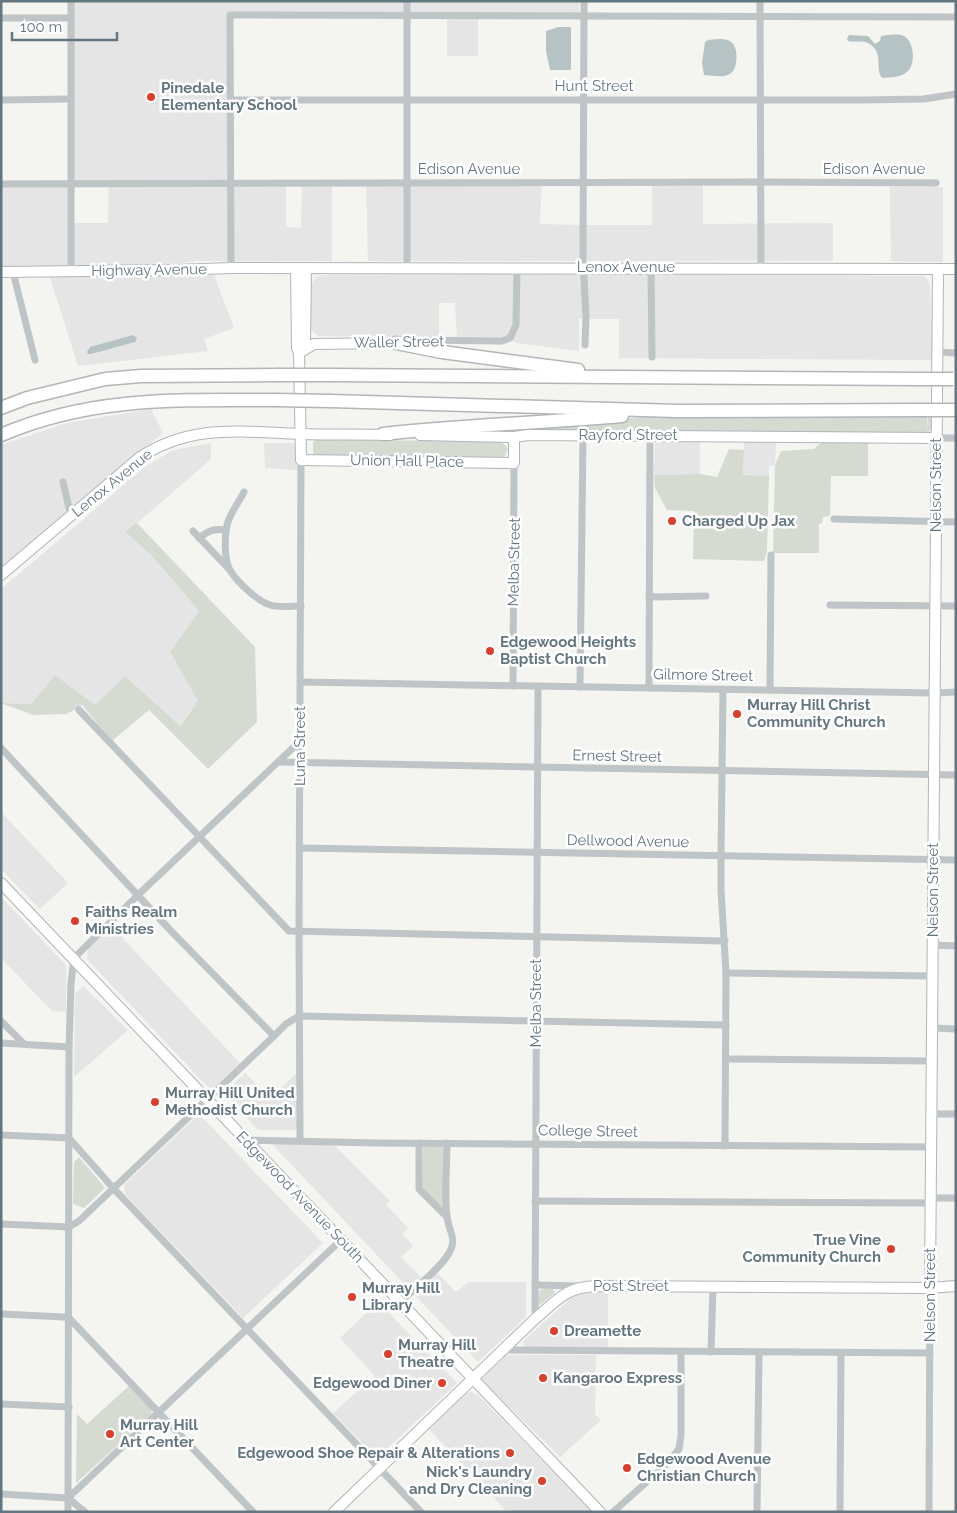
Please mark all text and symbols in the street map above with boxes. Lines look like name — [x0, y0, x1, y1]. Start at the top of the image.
scale bar — [12, 10, 118, 42]
text: 100 m — [20, 18, 62, 36]
street label: Hunt Street — [554, 77, 634, 95]
place label: Pinedale Elementary School — [161, 79, 297, 114]
marker: Pinedale Elementary School — [145, 91, 157, 103]
street label: Edison Avenue — [418, 160, 520, 178]
street label: Edison Avenue — [823, 160, 925, 178]
street label: Lenox Avenue — [577, 258, 675, 276]
street label: Highway Avenue — [91, 260, 207, 280]
street label: Waller Street — [354, 332, 444, 352]
street label: Rayford Street — [578, 426, 678, 444]
street label: Nelson Street — [927, 438, 945, 532]
street label: Lenox Avenue — [68, 445, 156, 521]
street label: Union Hall Place — [350, 451, 464, 471]
place label: Charged Up Jax — [682, 512, 795, 530]
marker: Charged Up Jax — [666, 515, 678, 527]
street label: Melba Street — [504, 517, 524, 607]
place label: Edgewood Heights Baptist Church — [500, 633, 636, 668]
marker: Edgewood Heights Baptist Church — [484, 645, 496, 657]
street label: Gilmore Street — [653, 665, 753, 685]
place label: Murray Hill Christ Community Church — [747, 696, 885, 731]
street label: Luna Street — [291, 706, 309, 786]
marker: Murray Hill Christ Community Church — [731, 708, 743, 720]
street label: Ernest Street — [572, 746, 662, 766]
street label: Dellwood Avenue — [567, 831, 690, 851]
street label: Nelson Street — [924, 843, 942, 937]
place label: Faiths Realm Ministries — [85, 903, 177, 938]
marker: Faiths Realm Ministries — [69, 915, 81, 927]
street label: Melba Street — [527, 959, 545, 1047]
place label: Murray Hill United Methodist Church — [165, 1084, 295, 1119]
marker: Murray Hill United Methodist Church — [149, 1096, 161, 1108]
street label: College Street — [538, 1121, 638, 1141]
street label: Edgewood Avenue South — [232, 1128, 368, 1266]
place label: True Vine Community Church — [743, 1231, 881, 1266]
marker: True Vine Community Church — [885, 1243, 897, 1255]
street label: Nelson Street — [921, 1248, 939, 1342]
street label: Post Street — [593, 1277, 669, 1295]
place label: Murray Hill Library — [362, 1279, 440, 1314]
marker: Murray Hill Library — [346, 1291, 358, 1303]
place label: Dreamette — [564, 1322, 641, 1340]
marker: Dreamette — [548, 1325, 560, 1337]
place label: Murray Hill Theatre — [398, 1336, 476, 1371]
marker: Murray Hill Theatre — [382, 1348, 394, 1360]
place label: Kangaroo Express — [553, 1369, 682, 1387]
marker: Kangaroo Express — [537, 1372, 549, 1384]
place label: Edgewood Diner — [313, 1374, 432, 1392]
marker: Edgewood Diner — [436, 1377, 448, 1389]
place label: Murray Hill Art Center — [120, 1416, 198, 1451]
marker: Murray Hill Art Center — [104, 1428, 116, 1440]
place label: Edgewood Shoe Repair & Alterations — [237, 1444, 500, 1462]
marker: Edgewood Shoe Repair & Alterations — [504, 1447, 516, 1459]
place label: Edgewood Avenue Christian Church — [637, 1450, 771, 1485]
marker: Edgewood Avenue Christian Church — [621, 1462, 633, 1474]
place label: Nick's Laundry and Dry Cleaning — [409, 1463, 533, 1498]
marker: Nick's Laundry and Dry Cleaning — [536, 1475, 548, 1487]

